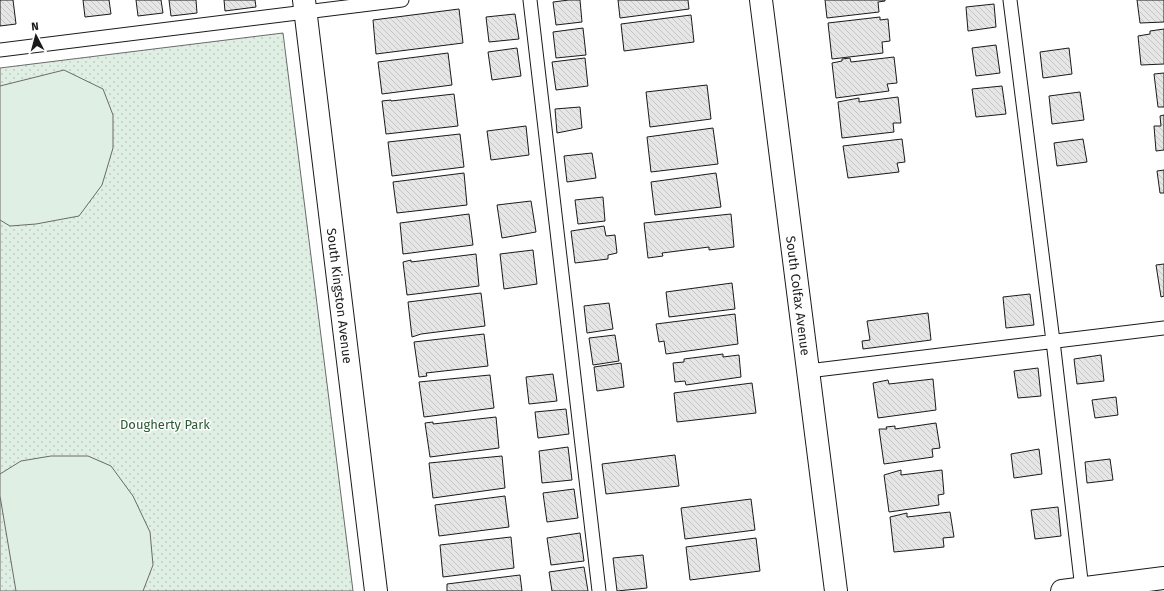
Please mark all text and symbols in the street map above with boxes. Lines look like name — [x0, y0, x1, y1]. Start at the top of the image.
north arrow — [16, 16, 56, 56]
text: N — [31, 20, 39, 33]
street label: South Kingston Avenue — [324, 227, 356, 364]
street label: South Colfax Avenue — [783, 235, 814, 356]
park label: Dougherty Park — [120, 417, 210, 432]

